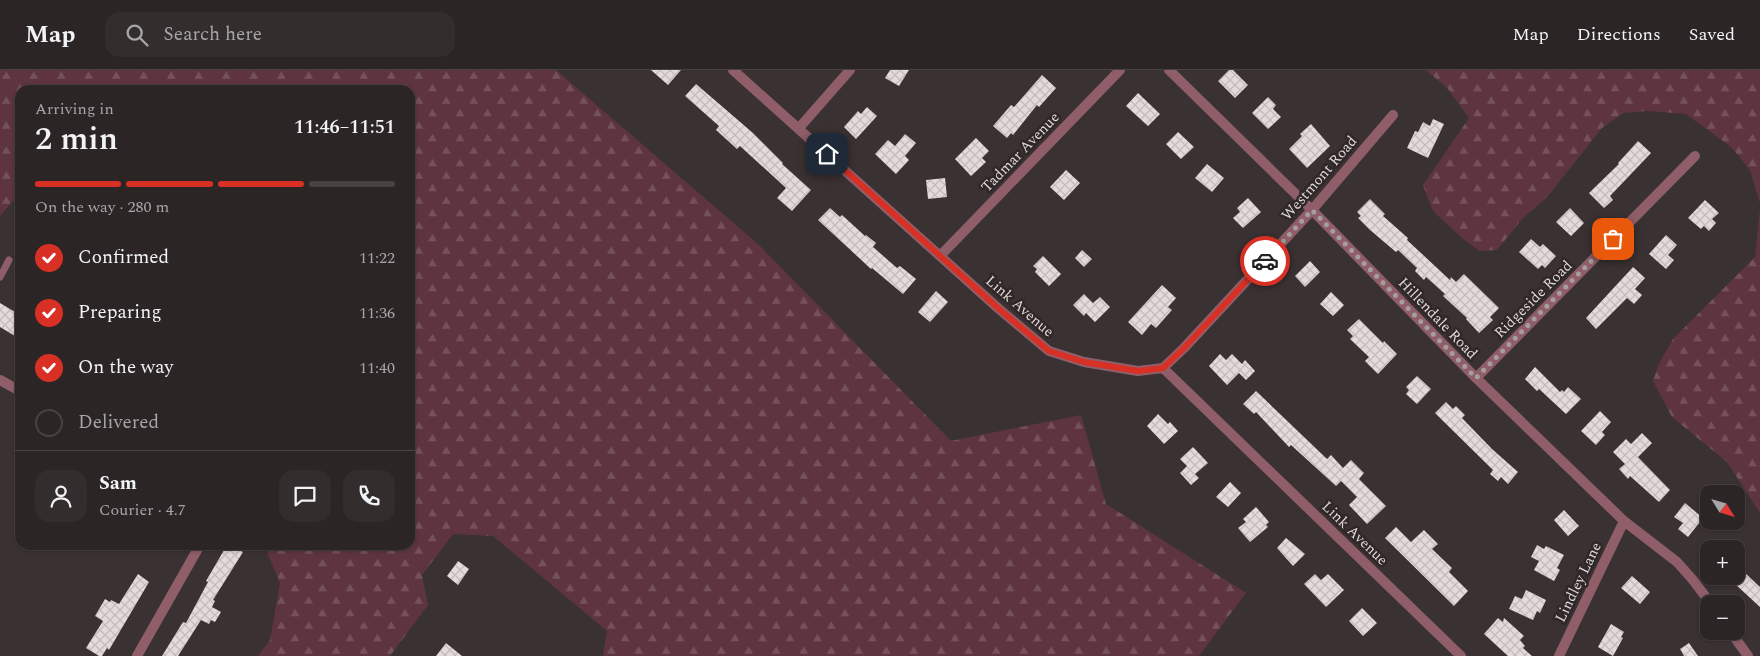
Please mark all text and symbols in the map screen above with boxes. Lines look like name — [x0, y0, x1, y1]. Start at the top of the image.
search box — [105, 12, 455, 57]
text: Map — [25, 17, 75, 53]
text: Search here — [163, 20, 262, 49]
icon: search — [123, 21, 151, 49]
text: Map — [1513, 21, 1549, 48]
text: Directions — [1577, 21, 1661, 48]
text: Saved — [1689, 21, 1735, 48]
text: Arriving in — [35, 97, 114, 121]
street label: Tadmar Avenue — [976, 107, 1065, 198]
text: 11:46–11:51 — [294, 113, 395, 142]
text: 2 min — [35, 115, 118, 164]
street label: Westmont Road — [1276, 131, 1363, 226]
pin — [806, 133, 848, 175]
icon: home — [813, 140, 841, 168]
text: On the way · 280 m — [35, 195, 169, 219]
pin — [1592, 218, 1634, 260]
icon: bag — [1599, 225, 1627, 253]
courier — [1240, 236, 1290, 286]
text: Confirmed — [78, 243, 169, 272]
icon: check — [35, 244, 63, 272]
text: 11:22 — [359, 246, 395, 270]
icon: car — [1251, 247, 1279, 275]
street label: Ridgeside Road — [1489, 255, 1578, 344]
street label: Link Avenue — [980, 270, 1059, 343]
street label: Hillendale Road — [1392, 272, 1483, 365]
text: Preparing — [78, 298, 162, 327]
icon: check — [35, 299, 63, 327]
text: 11:36 — [359, 301, 395, 325]
text: On the way — [78, 353, 174, 382]
icon: check — [35, 354, 63, 382]
text: 11:40 — [359, 356, 395, 380]
text: Delivered — [78, 408, 159, 437]
text: Sam — [99, 469, 137, 498]
button: person — [35, 470, 87, 522]
button: chat — [279, 470, 331, 522]
button: phone — [343, 470, 395, 522]
north arrow — [1700, 485, 1745, 530]
map controls — [1700, 485, 1745, 640]
street label: Link Avenue — [1316, 496, 1393, 571]
text: Courier · 4.7 — [99, 498, 186, 522]
street label: Lindley Lane — [1549, 538, 1608, 626]
button: + — [1700, 540, 1745, 585]
button: − — [1700, 595, 1745, 640]

